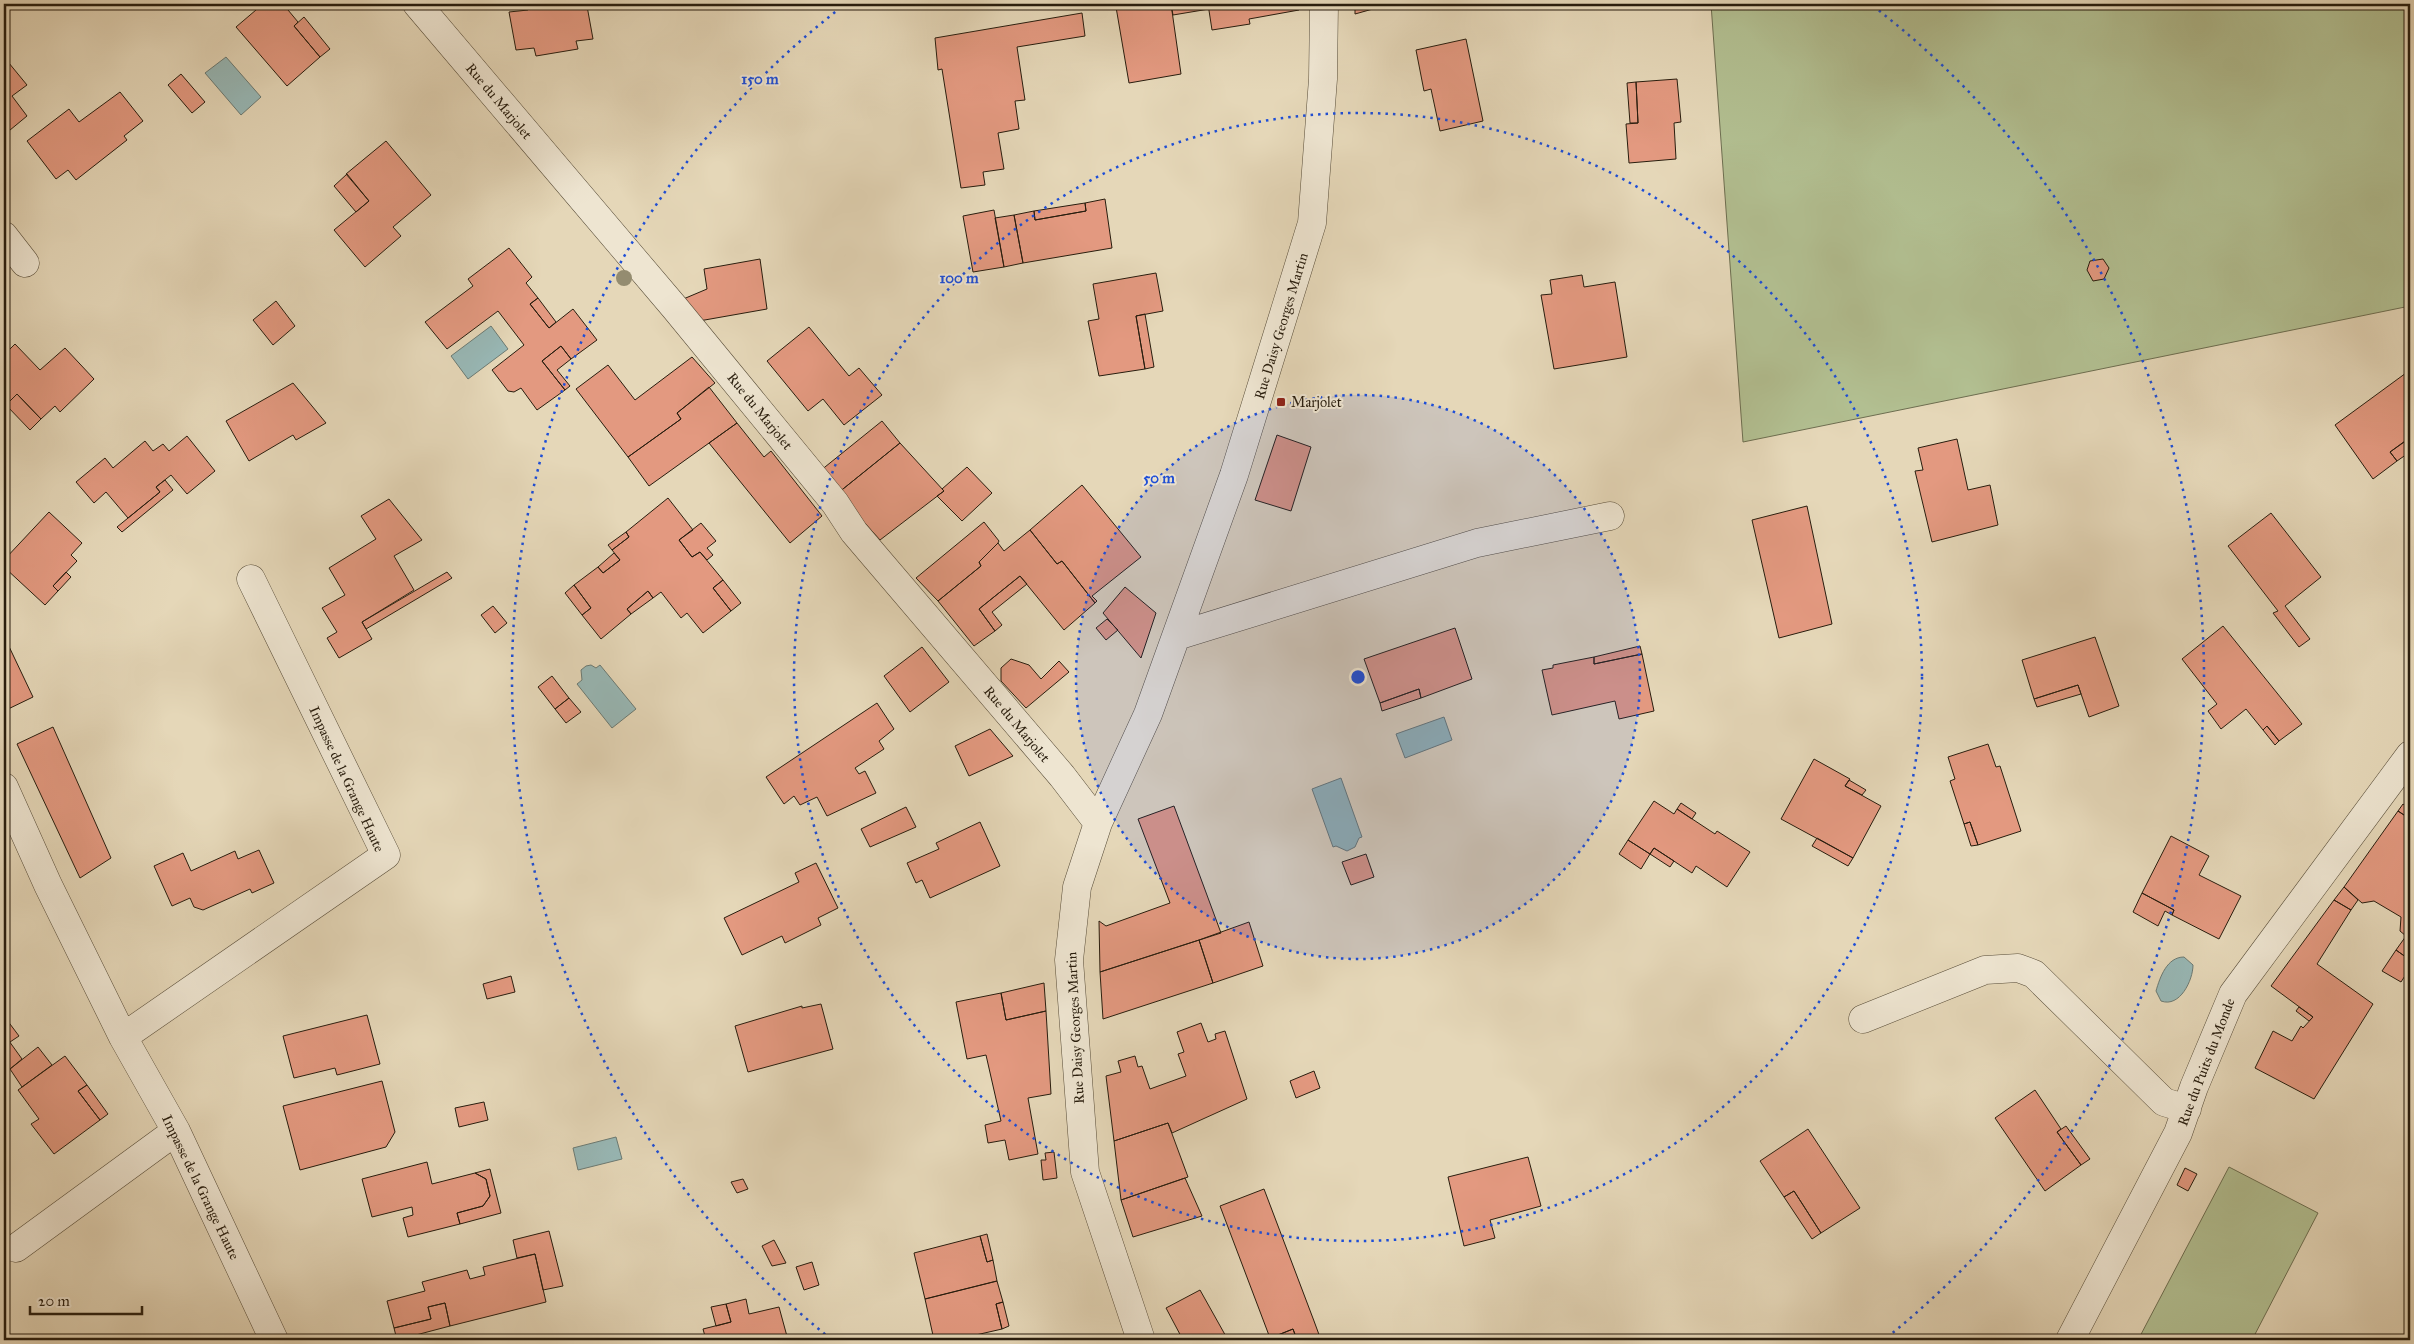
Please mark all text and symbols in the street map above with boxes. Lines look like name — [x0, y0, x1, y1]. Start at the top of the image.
street label: Rue du Marjolet — [462, 60, 535, 143]
text: 150 m — [741, 70, 779, 88]
street label: Rue Daisy Georges Martin — [1251, 250, 1312, 402]
text: 100 m — [939, 269, 979, 287]
street label: Rue du Marjolet — [723, 369, 796, 453]
place label: Marjolet — [1291, 394, 1342, 411]
marker: Marjolet — [1275, 396, 1287, 408]
text: 50 m — [1143, 469, 1175, 487]
centre of rings — [1349, 668, 1367, 686]
street label: Rue du Marjolet — [980, 683, 1053, 766]
street label: Impasse de la Grange Haute — [305, 704, 388, 855]
street label: Rue Daisy Georges Martin — [1063, 951, 1088, 1105]
street label: Rue du Puits du Monde — [2174, 996, 2239, 1128]
street label: Impasse de la Grange Haute — [158, 1112, 243, 1263]
scale bar — [30, 1284, 142, 1316]
text: 20 m — [38, 1292, 70, 1310]

